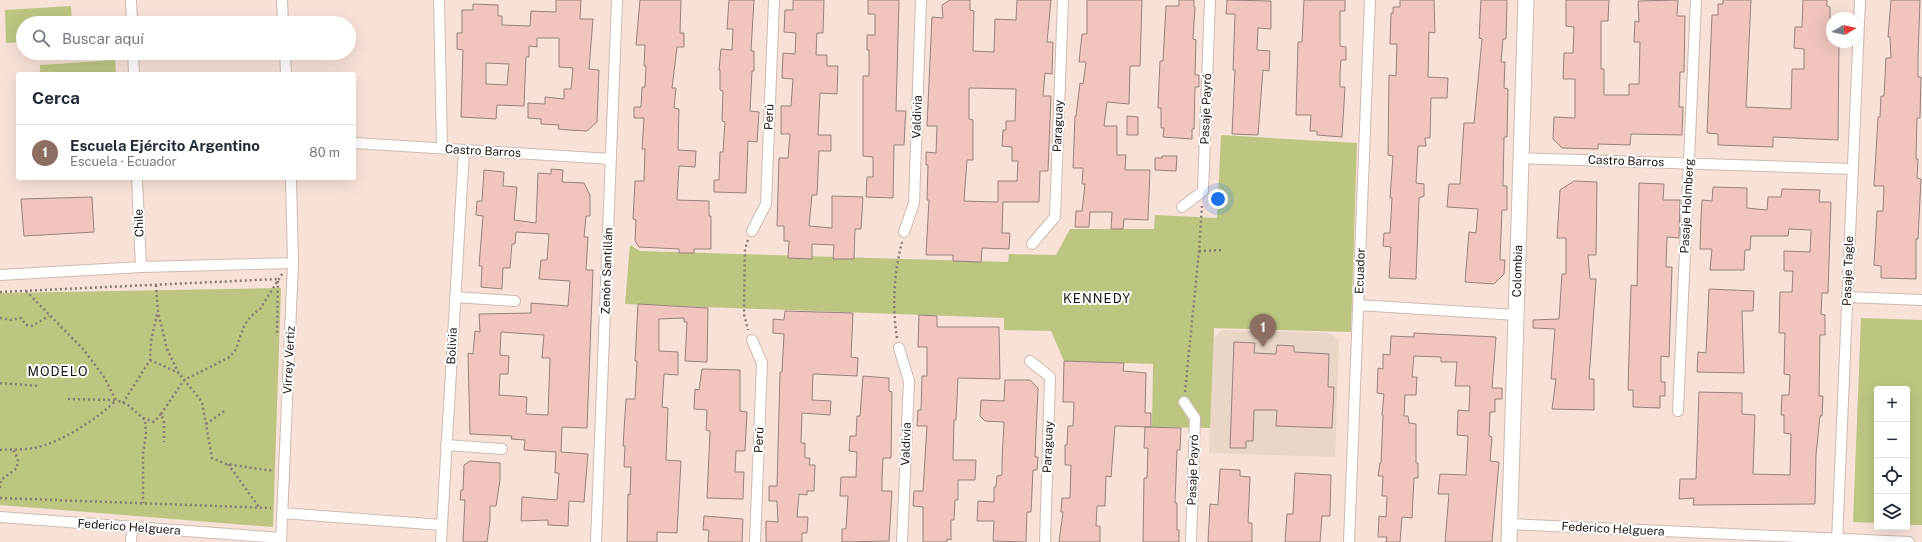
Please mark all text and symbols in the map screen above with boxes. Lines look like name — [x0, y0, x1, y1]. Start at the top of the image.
north arrow — [1826, 12, 1862, 48]
search box — [16, 16, 356, 60]
icon: search — [30, 27, 52, 49]
text: Buscar aquí — [62, 30, 144, 47]
street label: Pasaje Payró — [1198, 73, 1214, 145]
text: Cerca — [32, 88, 80, 108]
street label: Valdivia — [909, 95, 925, 139]
street label: Paraguay — [1050, 99, 1066, 152]
street label: Perú — [762, 104, 776, 130]
text: Escuela Ejército Argentino — [70, 137, 260, 154]
street label: Castro Barros — [444, 142, 522, 160]
text: 1 — [42, 145, 48, 160]
text: 80 m — [309, 145, 340, 160]
street label: Castro Barros — [1588, 153, 1664, 169]
text: Escuela · Ecuador — [70, 154, 177, 169]
street label: Pasaje Holmberg — [1678, 158, 1696, 254]
your location — [1208, 189, 1228, 209]
street label: Chile — [132, 208, 146, 237]
street label: Zenón Santillán — [598, 227, 616, 315]
street label: Pasaje Tagle — [1840, 235, 1856, 306]
street label: Colombia — [1510, 245, 1525, 298]
street label: Ecuador — [1352, 247, 1368, 294]
district label: KENNEDY — [1063, 291, 1131, 306]
pin: 1 — [1250, 314, 1276, 347]
street label: Virrey Vertiz — [280, 325, 298, 395]
street label: Bolivia — [444, 327, 460, 365]
district label: MODELO — [27, 364, 89, 379]
map controls — [1874, 386, 1910, 530]
button: + — [1874, 386, 1910, 422]
street label: Paraguay — [1040, 420, 1056, 473]
street label: Valdivia — [898, 422, 914, 466]
button: − — [1874, 422, 1910, 458]
street label: Perú — [752, 427, 766, 453]
street label: Pasaje Payró — [1185, 434, 1201, 506]
button: locate — [1874, 458, 1910, 494]
button: layers — [1874, 494, 1910, 530]
street label: Federico Helguera — [77, 516, 181, 538]
street label: Federico Helguera — [1561, 519, 1665, 539]

